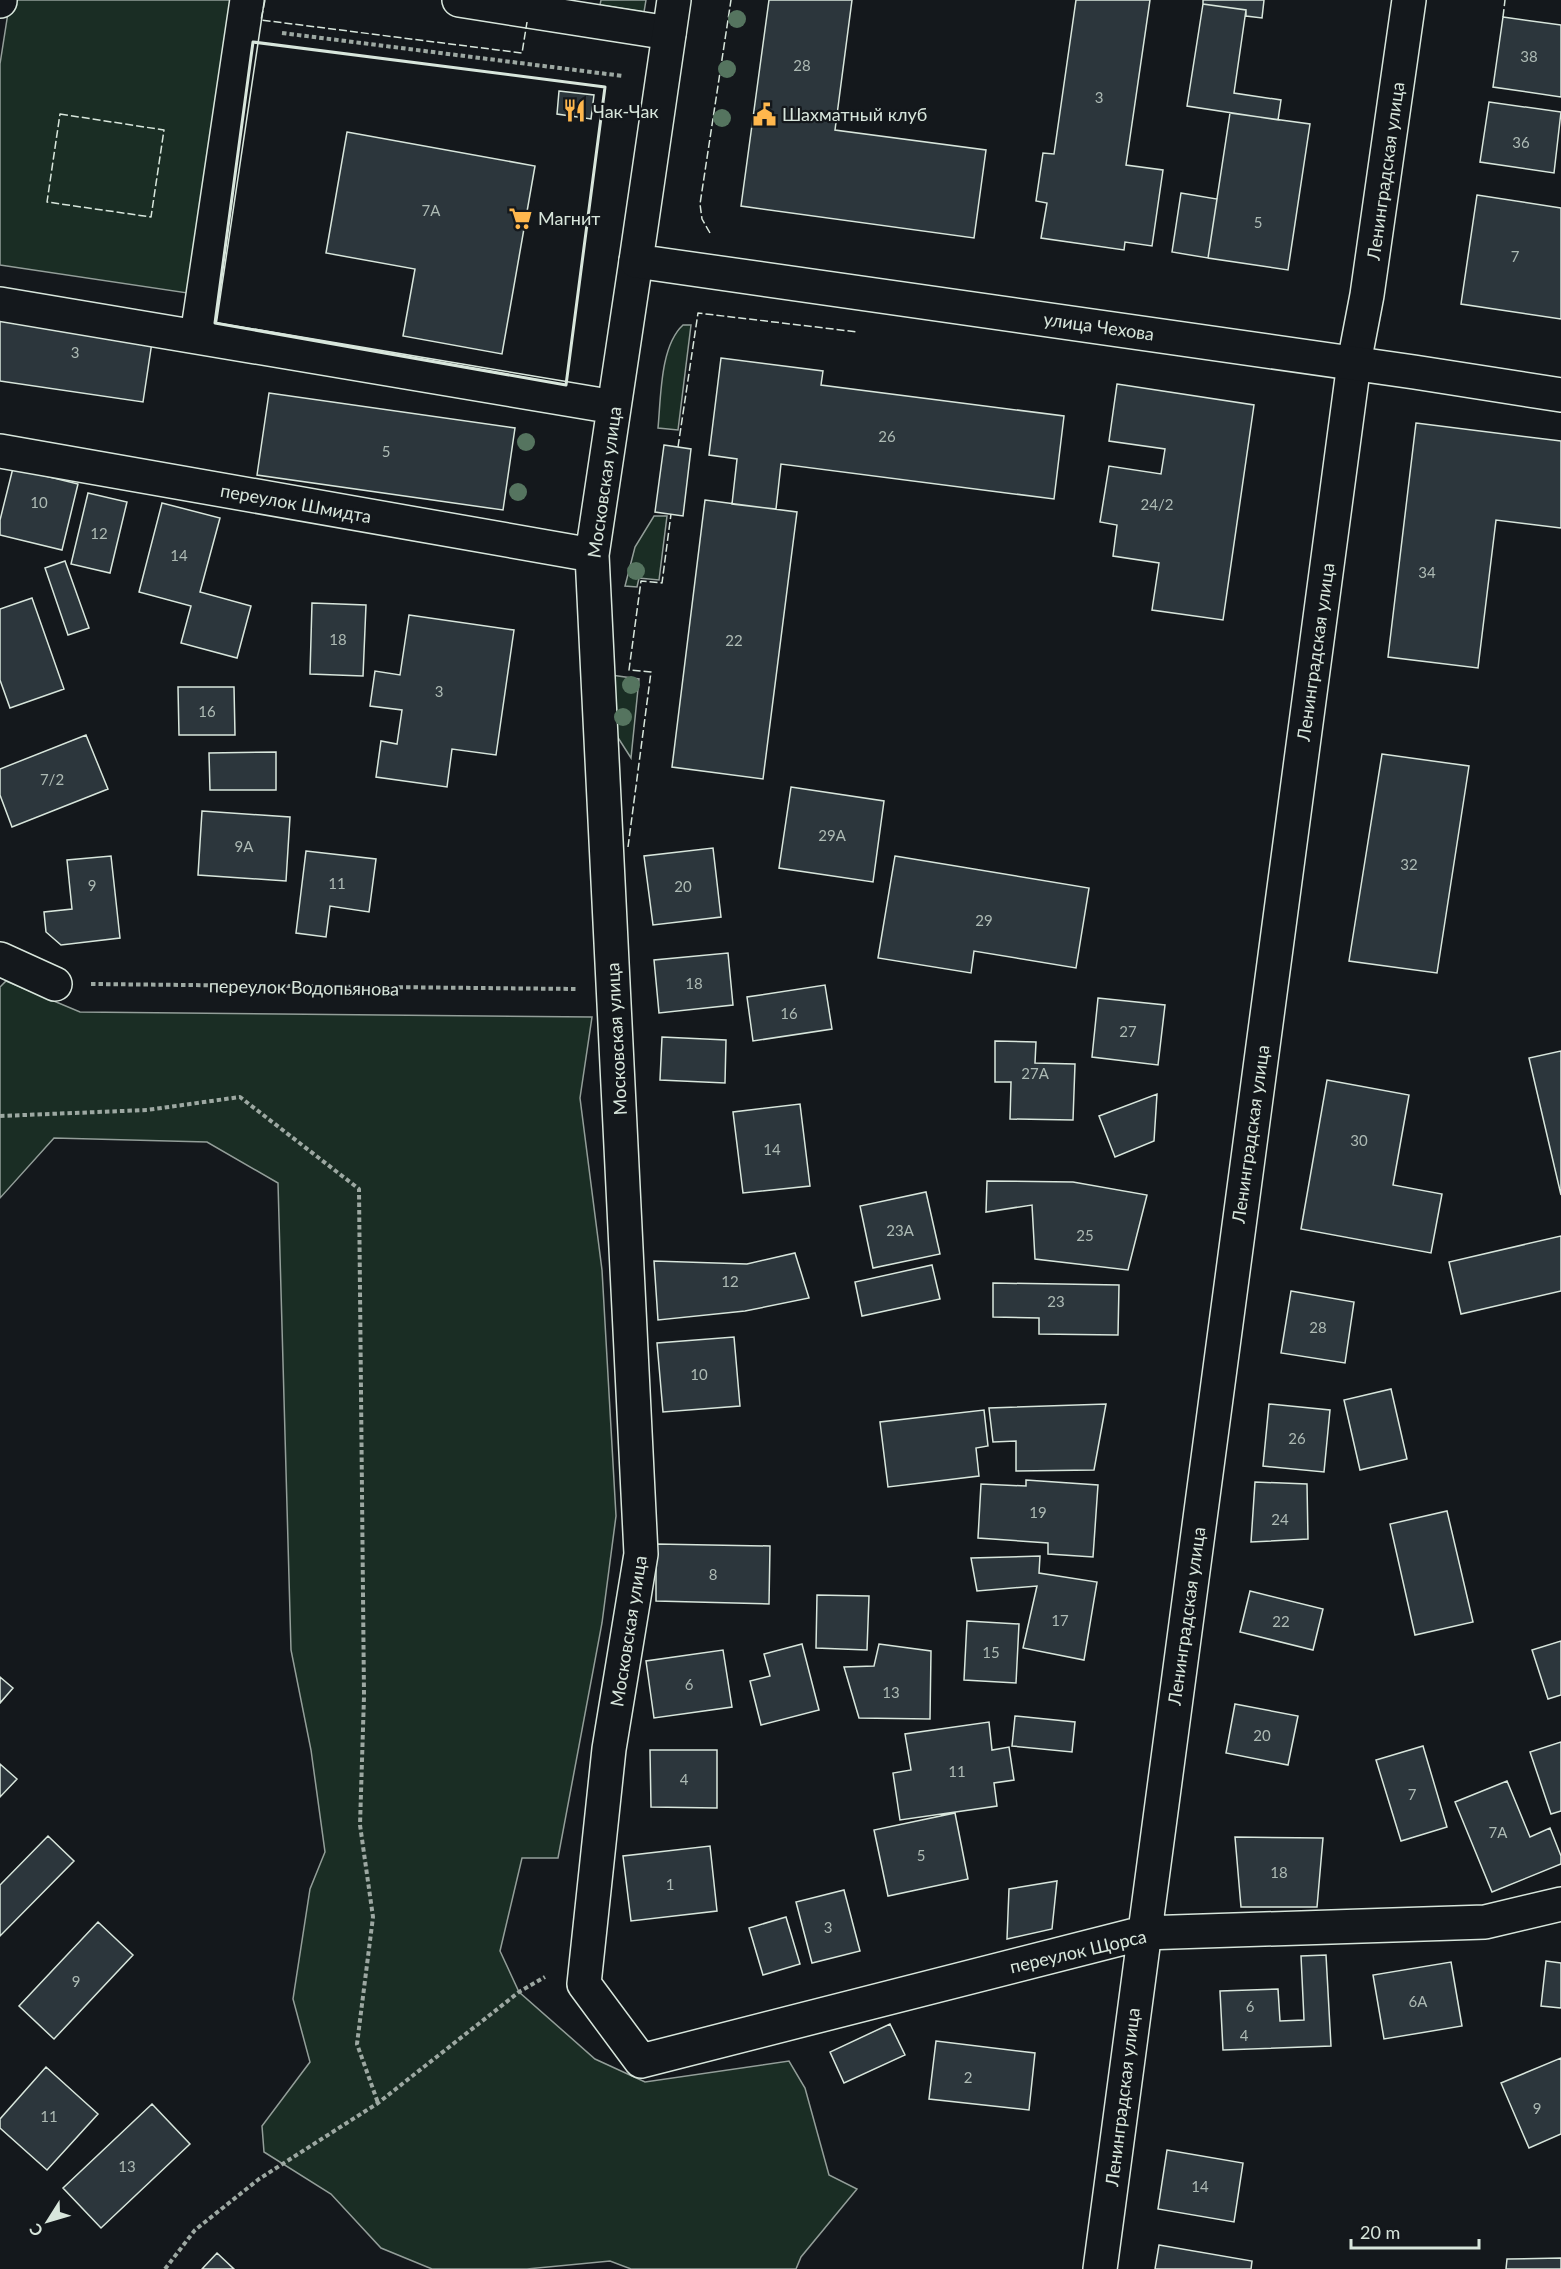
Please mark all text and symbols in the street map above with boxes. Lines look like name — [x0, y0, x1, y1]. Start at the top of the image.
house number: 38 — [1520, 47, 1538, 65]
house number: 28 — [793, 56, 811, 74]
street label: Ленинградская улица — [1361, 80, 1408, 263]
house number: 3 — [1095, 88, 1103, 106]
restaurant icon: Чак-Чак — [562, 98, 588, 124]
place label: Чак-Чак — [593, 100, 659, 122]
public building icon: Шахматный клуб — [751, 101, 777, 127]
place label: Шахматный клуб — [782, 103, 927, 125]
house number: 36 — [1512, 133, 1530, 151]
house number: 7А — [422, 201, 441, 219]
supermarket icon: Магнит — [507, 205, 533, 231]
place label: Магнит — [538, 207, 600, 229]
house number: 5 — [1254, 213, 1262, 231]
house number: 7 — [1511, 247, 1520, 265]
street label: улица Чехова — [1042, 307, 1156, 345]
house number: 3 — [71, 343, 79, 361]
street label: Московская улица — [582, 405, 626, 559]
house number: 26 — [878, 427, 896, 445]
house number: 5 — [382, 442, 390, 460]
street label: переулок Шмидта — [219, 479, 373, 527]
house number: 10 — [30, 493, 48, 511]
house number: 24/2 — [1141, 495, 1173, 513]
house number: 12 — [90, 524, 108, 542]
house number: 14 — [170, 546, 188, 564]
street label: Ленинградская улица — [1291, 561, 1338, 744]
house number: 34 — [1418, 563, 1436, 581]
house number: 18 — [329, 630, 347, 648]
house number: 22 — [725, 631, 743, 649]
house number: 3 — [435, 682, 443, 700]
house number: 16 — [198, 702, 216, 720]
house number: 7/2 — [40, 770, 64, 788]
house number: 29А — [818, 826, 847, 844]
house number: 9А — [235, 837, 254, 855]
house number: 32 — [1400, 855, 1418, 873]
house number: 11 — [328, 874, 346, 892]
house number: 9 — [88, 876, 96, 894]
house number: 20 — [674, 877, 692, 895]
house number: 29 — [975, 911, 993, 929]
street label: Московская улица — [601, 962, 631, 1116]
street label: переулок Водопьянова — [209, 974, 399, 1000]
house number: 18 — [685, 974, 703, 992]
house number: 16 — [780, 1004, 798, 1022]
house number: 27 — [1119, 1022, 1137, 1040]
street label: Ленинградская улица — [1226, 1043, 1273, 1226]
house number: 27А — [1021, 1064, 1050, 1082]
house number: 30 — [1350, 1131, 1368, 1149]
house number: 14 — [763, 1140, 781, 1158]
house number: 23А — [886, 1221, 915, 1239]
house number: 25 — [1076, 1226, 1094, 1244]
house number: 12 — [721, 1272, 739, 1290]
house number: 23 — [1047, 1292, 1065, 1310]
house number: 28 — [1309, 1318, 1327, 1336]
house number: 10 — [690, 1365, 708, 1383]
house number: 26 — [1288, 1429, 1306, 1447]
house number: 19 — [1029, 1503, 1047, 1521]
house number: 24 — [1271, 1510, 1289, 1528]
street label: Ленинградская улица — [1162, 1525, 1209, 1708]
street label: Московская улица — [605, 1554, 651, 1708]
house number: 8 — [709, 1565, 717, 1583]
house number: 17 — [1051, 1611, 1069, 1629]
house number: 22 — [1272, 1612, 1290, 1630]
house number: 15 — [982, 1643, 1000, 1661]
house number: 6 — [685, 1675, 694, 1693]
house number: 13 — [882, 1683, 900, 1701]
house number: 20 — [1253, 1726, 1271, 1744]
house number: 11 — [948, 1762, 966, 1780]
house number: 4 — [680, 1770, 689, 1788]
house number: 7 — [1408, 1785, 1417, 1803]
house number: 7А — [1489, 1823, 1508, 1841]
house number: 5 — [917, 1846, 925, 1864]
house number: 18 — [1270, 1863, 1288, 1881]
house number: 1 — [666, 1875, 674, 1893]
house number: 3 — [824, 1918, 832, 1936]
street label: переулок Щорса — [1008, 1925, 1148, 1977]
house number: 9 — [72, 1972, 80, 1990]
house number: 6А — [1409, 1992, 1428, 2010]
house number: 6 — [1246, 1997, 1255, 2015]
street label: Ленинградская улица — [1100, 2006, 1144, 2189]
house number: 4 — [1240, 2026, 1249, 2044]
house number: 2 — [964, 2068, 972, 2086]
house number: 9 — [1533, 2099, 1541, 2117]
house number: 11 — [40, 2107, 58, 2125]
house number: 13 — [118, 2157, 136, 2175]
house number: 14 — [1191, 2177, 1209, 2195]
north arrow — [18, 2191, 78, 2251]
scale bar — [1351, 2212, 1478, 2250]
text: С — [25, 2220, 46, 2240]
text: 20 m — [1360, 2221, 1400, 2243]

